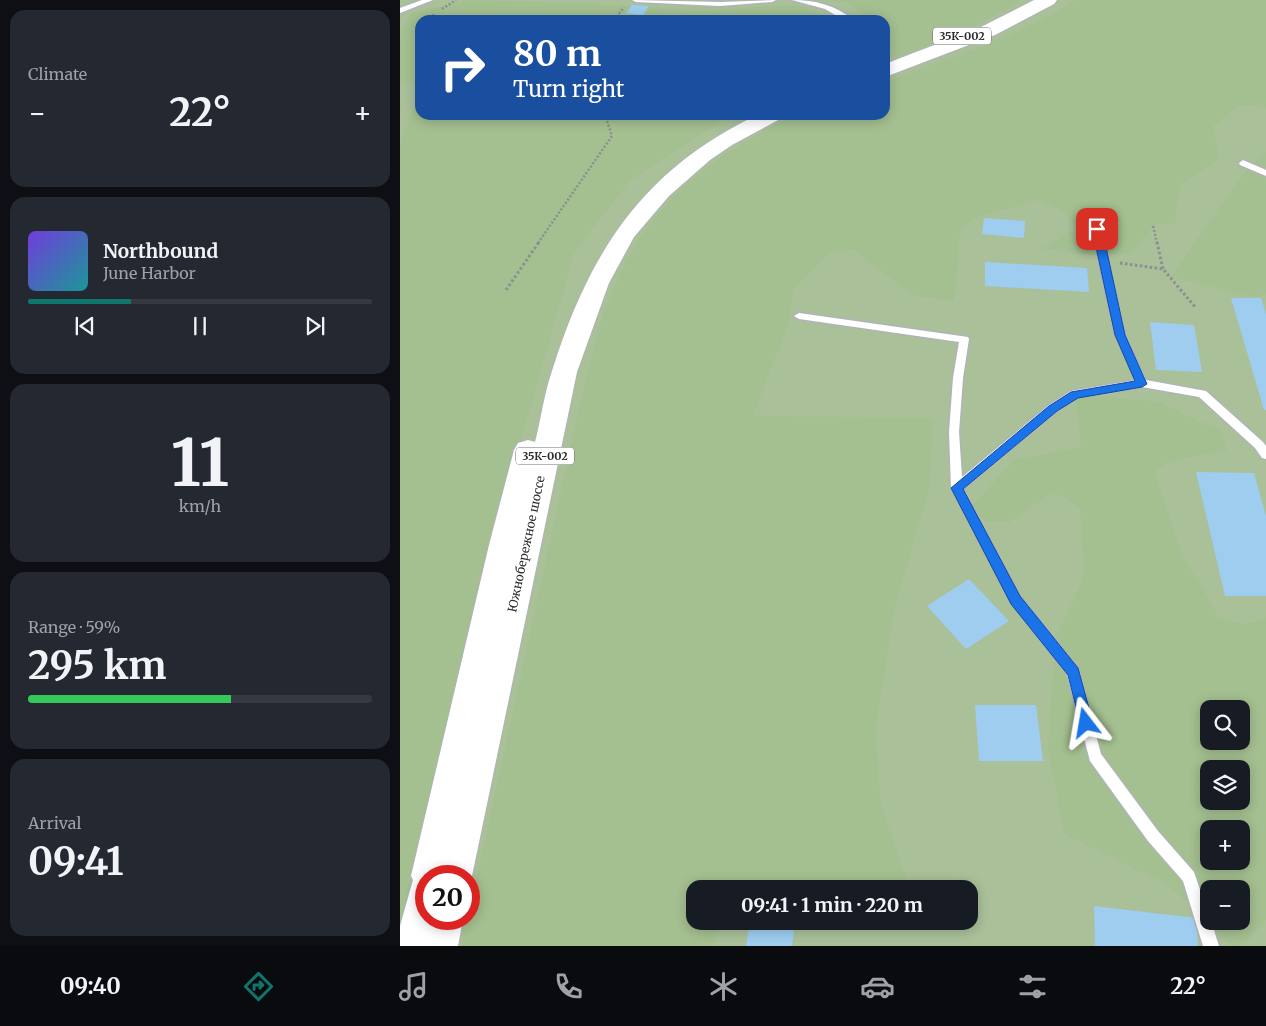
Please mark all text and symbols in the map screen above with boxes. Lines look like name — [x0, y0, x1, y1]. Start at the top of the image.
road number: 35К-002 — [933, 28, 991, 44]
text: 80 m — [513, 32, 601, 76]
icon: right — [430, 35, 495, 100]
text: Climate — [28, 64, 87, 84]
text: Turn right — [513, 75, 624, 103]
text: 22° — [169, 89, 231, 136]
text: − — [28, 95, 47, 131]
text: + — [353, 95, 372, 131]
pin — [1076, 208, 1118, 250]
icon: arrive — [1083, 215, 1111, 243]
text: Northbound — [103, 239, 218, 263]
text: June Harbor — [103, 263, 196, 283]
icon: previous — [71, 312, 99, 340]
icon: pause — [186, 312, 214, 340]
icon: next — [301, 312, 329, 340]
text: 11 — [171, 422, 229, 504]
road number: 35К-002 — [516, 448, 574, 464]
street label: Южнобережное шоссе — [504, 474, 548, 614]
text: km/h — [179, 496, 221, 516]
text: Range · 59% — [28, 617, 120, 637]
text: 295 km — [28, 642, 167, 689]
position arrow — [1059, 696, 1111, 748]
map controls — [1200, 700, 1250, 930]
button: search — [1200, 700, 1250, 750]
button: layers — [1200, 760, 1250, 810]
text: Arrival — [28, 813, 81, 833]
button: + — [1200, 820, 1250, 870]
text: 09:41 — [28, 838, 124, 885]
speed limit sign: 20 — [415, 865, 480, 930]
button: − — [1200, 880, 1250, 930]
text: 09:41 · 1 min · 220 m — [741, 893, 923, 917]
icon: directions — [241, 969, 276, 1004]
icon: music — [396, 969, 431, 1004]
icon: phone — [551, 969, 586, 1004]
icon: climate — [706, 969, 741, 1004]
icon: car — [860, 969, 895, 1004]
icon: filters — [1015, 969, 1050, 1004]
text: 09:40 — [60, 972, 121, 1000]
text: 22° — [1170, 972, 1206, 1000]

